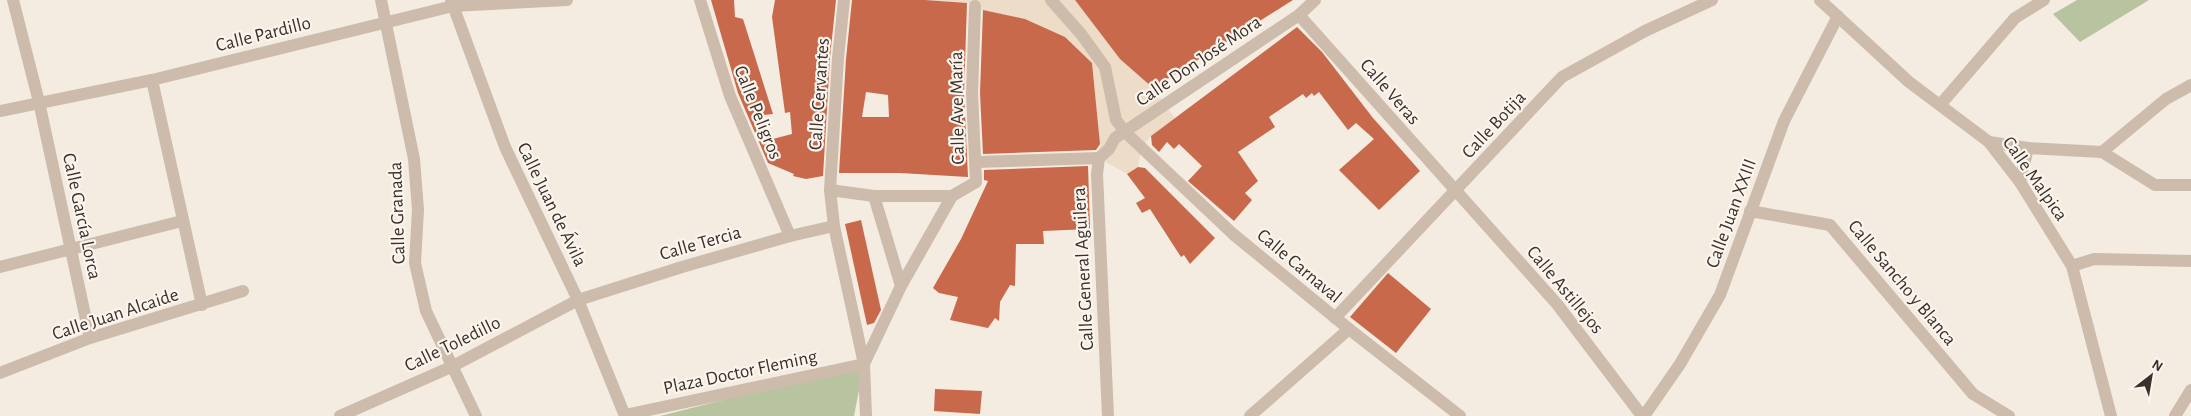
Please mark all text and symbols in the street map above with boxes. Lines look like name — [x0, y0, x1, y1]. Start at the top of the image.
street label: Calle Don José Mora — [1133, 12, 1265, 110]
street label: Calle Pardillo — [214, 13, 313, 55]
street label: Calle Cervantes — [806, 37, 833, 151]
street label: Calle Ave María — [947, 51, 968, 165]
street label: Calle Veras — [1356, 55, 1423, 129]
street label: Calle Peligros — [730, 63, 785, 162]
street label: Calle Botija — [1459, 88, 1530, 162]
street label: Calle Malpica — [1999, 133, 2071, 225]
street label: Calle Juan de Ávila — [513, 139, 592, 270]
street label: Calle García Lorca — [59, 151, 104, 281]
street label: Calle Juan XXIII — [1703, 156, 1760, 271]
street label: Calle Granada — [386, 161, 409, 265]
street label: Calle General Aguilera — [1070, 187, 1097, 351]
street label: Calle Sancho y Blanca — [1844, 217, 1960, 349]
street label: Calle Tercia — [658, 223, 743, 264]
street label: Calle Carnaval — [1253, 225, 1345, 307]
street label: Calle Astillejos — [1523, 242, 1607, 337]
street label: Calle Juan Alcaide — [50, 285, 181, 344]
street label: Calle Toledillo — [402, 313, 504, 376]
street label: Plaza Doctor Fleming — [662, 347, 820, 398]
north arrow — [2126, 351, 2176, 401]
text: N — [2149, 357, 2165, 374]

